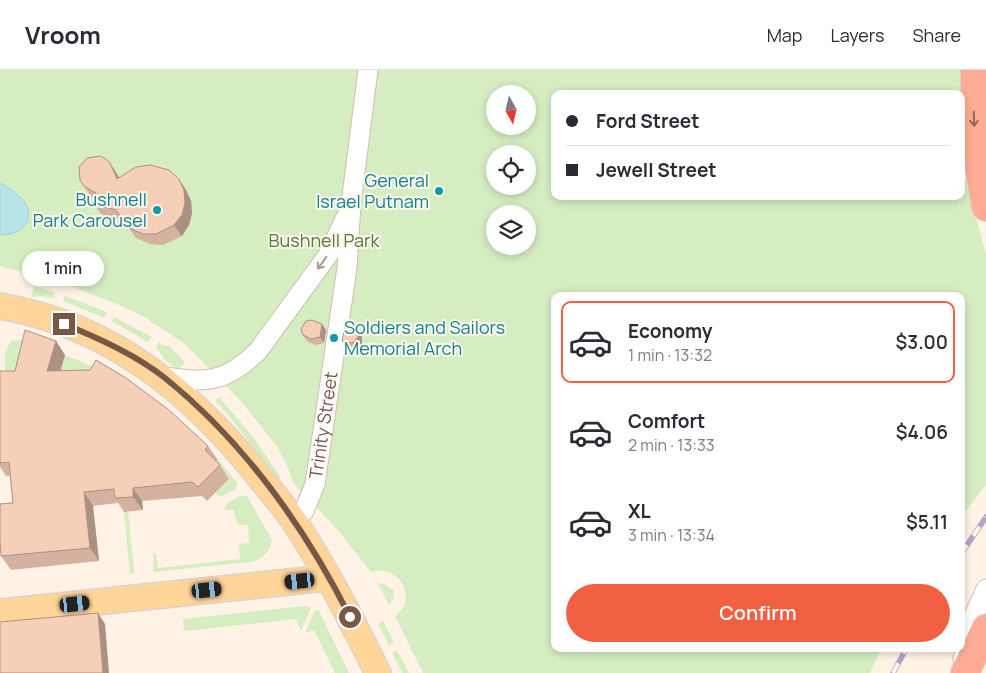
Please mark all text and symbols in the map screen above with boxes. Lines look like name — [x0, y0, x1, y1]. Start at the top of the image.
text: Vroom — [25, 18, 101, 51]
text: Map — [767, 23, 802, 47]
text: Layers — [830, 23, 884, 47]
text: Share — [912, 23, 961, 47]
north arrow — [486, 85, 536, 135]
map controls — [486, 85, 536, 255]
text: Ford Street — [596, 108, 700, 134]
one-way arrow — [969, 110, 979, 126]
button: locate — [486, 145, 536, 195]
text: Jewell Street — [596, 157, 717, 183]
place label: General Israel Putnam — [316, 168, 429, 213]
marker: General Israel Putnam — [433, 185, 445, 197]
place label: Bushnell Park Carousel — [33, 187, 147, 232]
marker: Bushnell Park Carousel — [151, 204, 163, 216]
button: layers — [486, 205, 536, 255]
park label: Bushnell Park — [269, 228, 381, 252]
callout: 1 min — [23, 252, 105, 286]
one-way arrow — [317, 256, 327, 270]
text: 1 min — [44, 257, 82, 279]
route end — [53, 313, 75, 335]
place label: Soldiers and Sailors Memorial Arch — [344, 315, 505, 360]
text: Economy — [628, 318, 712, 344]
icon: car — [568, 320, 613, 365]
text: $3.00 — [896, 329, 948, 355]
marker: Soldiers and Sailors Memorial Arch — [328, 332, 340, 344]
text: 1 min · 13:32 — [628, 344, 712, 366]
street label: Trinity Street — [303, 370, 343, 480]
text: Comfort — [628, 408, 705, 434]
icon: car — [568, 410, 613, 455]
text: $4.06 — [896, 419, 948, 445]
text: 2 min · 13:33 — [628, 434, 715, 456]
text: XL — [628, 498, 651, 524]
icon: car — [568, 500, 613, 545]
text: $5.11 — [906, 509, 948, 535]
text: 3 min · 13:34 — [628, 524, 715, 546]
car — [284, 572, 315, 590]
car — [191, 581, 222, 599]
button: Confirm — [566, 584, 950, 642]
car — [59, 595, 90, 613]
route start — [339, 606, 361, 628]

